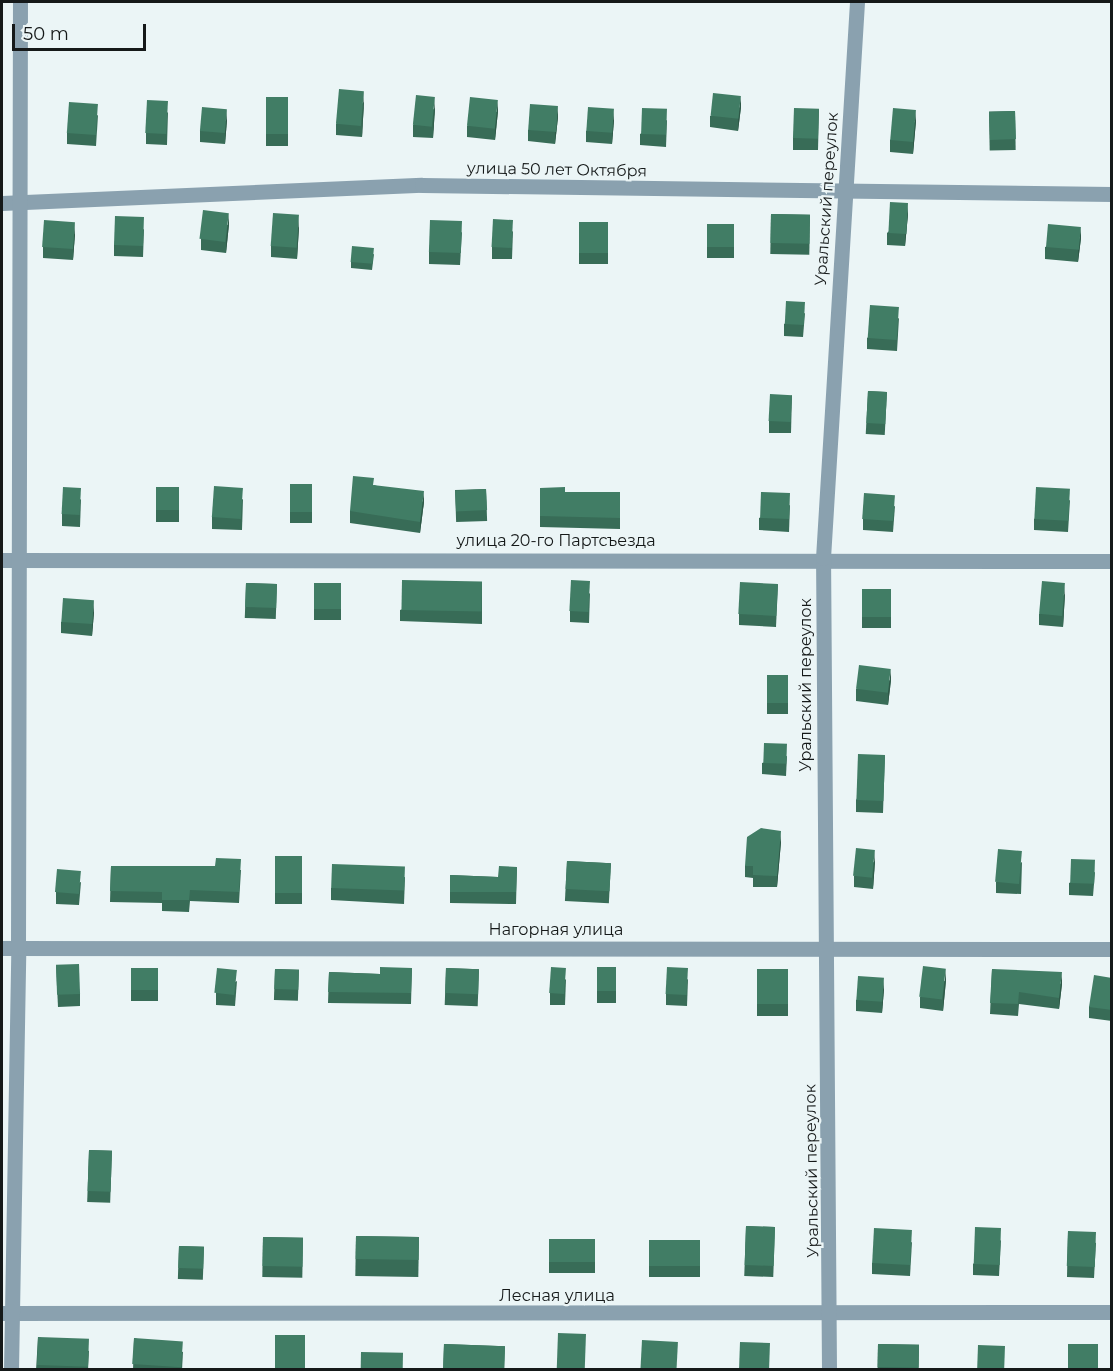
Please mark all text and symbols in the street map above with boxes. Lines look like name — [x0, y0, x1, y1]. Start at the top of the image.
scale bar — [15, 12, 148, 50]
text: 50 m — [23, 23, 69, 45]
street label: Уральский переулок — [811, 112, 843, 286]
street label: улица 50 лет Октября — [467, 159, 647, 181]
street label: улица 20-го Партсъезда — [457, 531, 655, 551]
street label: Уральский переулок — [796, 598, 816, 772]
street label: Нагорная улица — [489, 920, 623, 940]
street label: Уральский переулок — [801, 1084, 823, 1258]
street label: Лесная улица — [499, 1286, 615, 1306]

